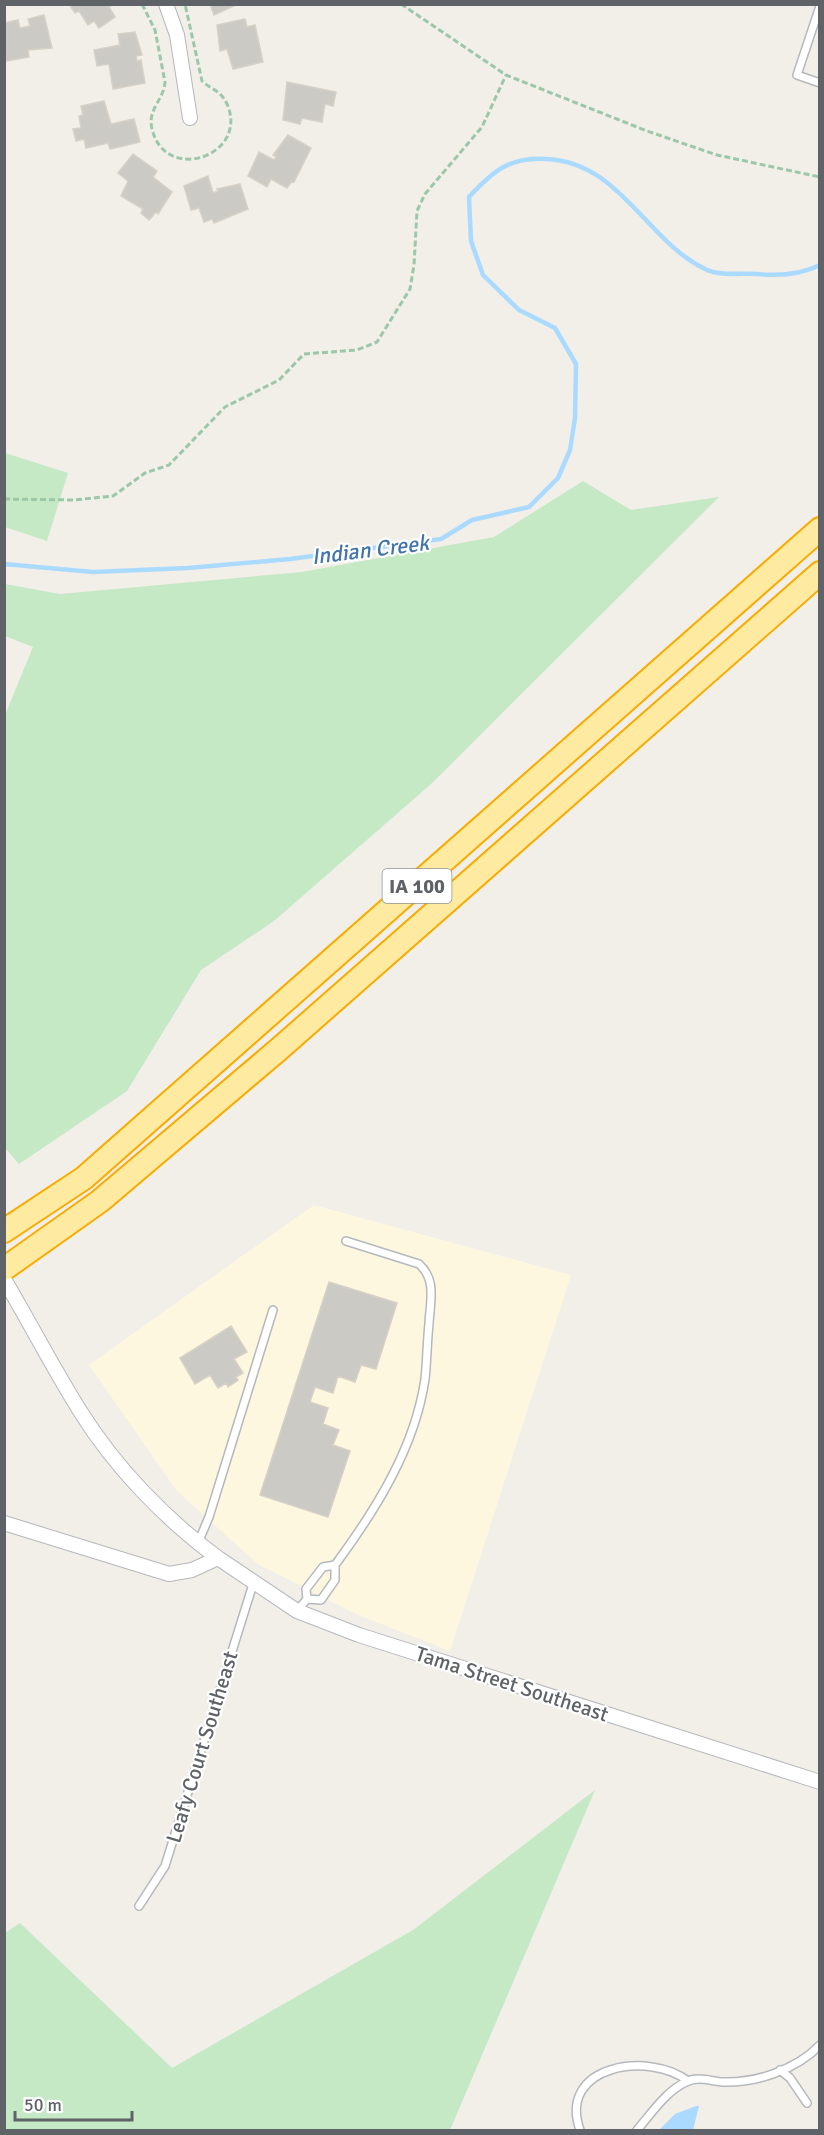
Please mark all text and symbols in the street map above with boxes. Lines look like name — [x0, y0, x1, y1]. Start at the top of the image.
water label: Indian Creek — [310, 529, 432, 570]
road number: IA 100 — [382, 869, 452, 903]
street label: Tama Street Southeast — [412, 1641, 612, 1727]
street label: Leafy Court Southeast — [160, 1648, 244, 1846]
scale bar — [15, 2084, 132, 2122]
text: 50 m — [24, 2094, 62, 2116]

